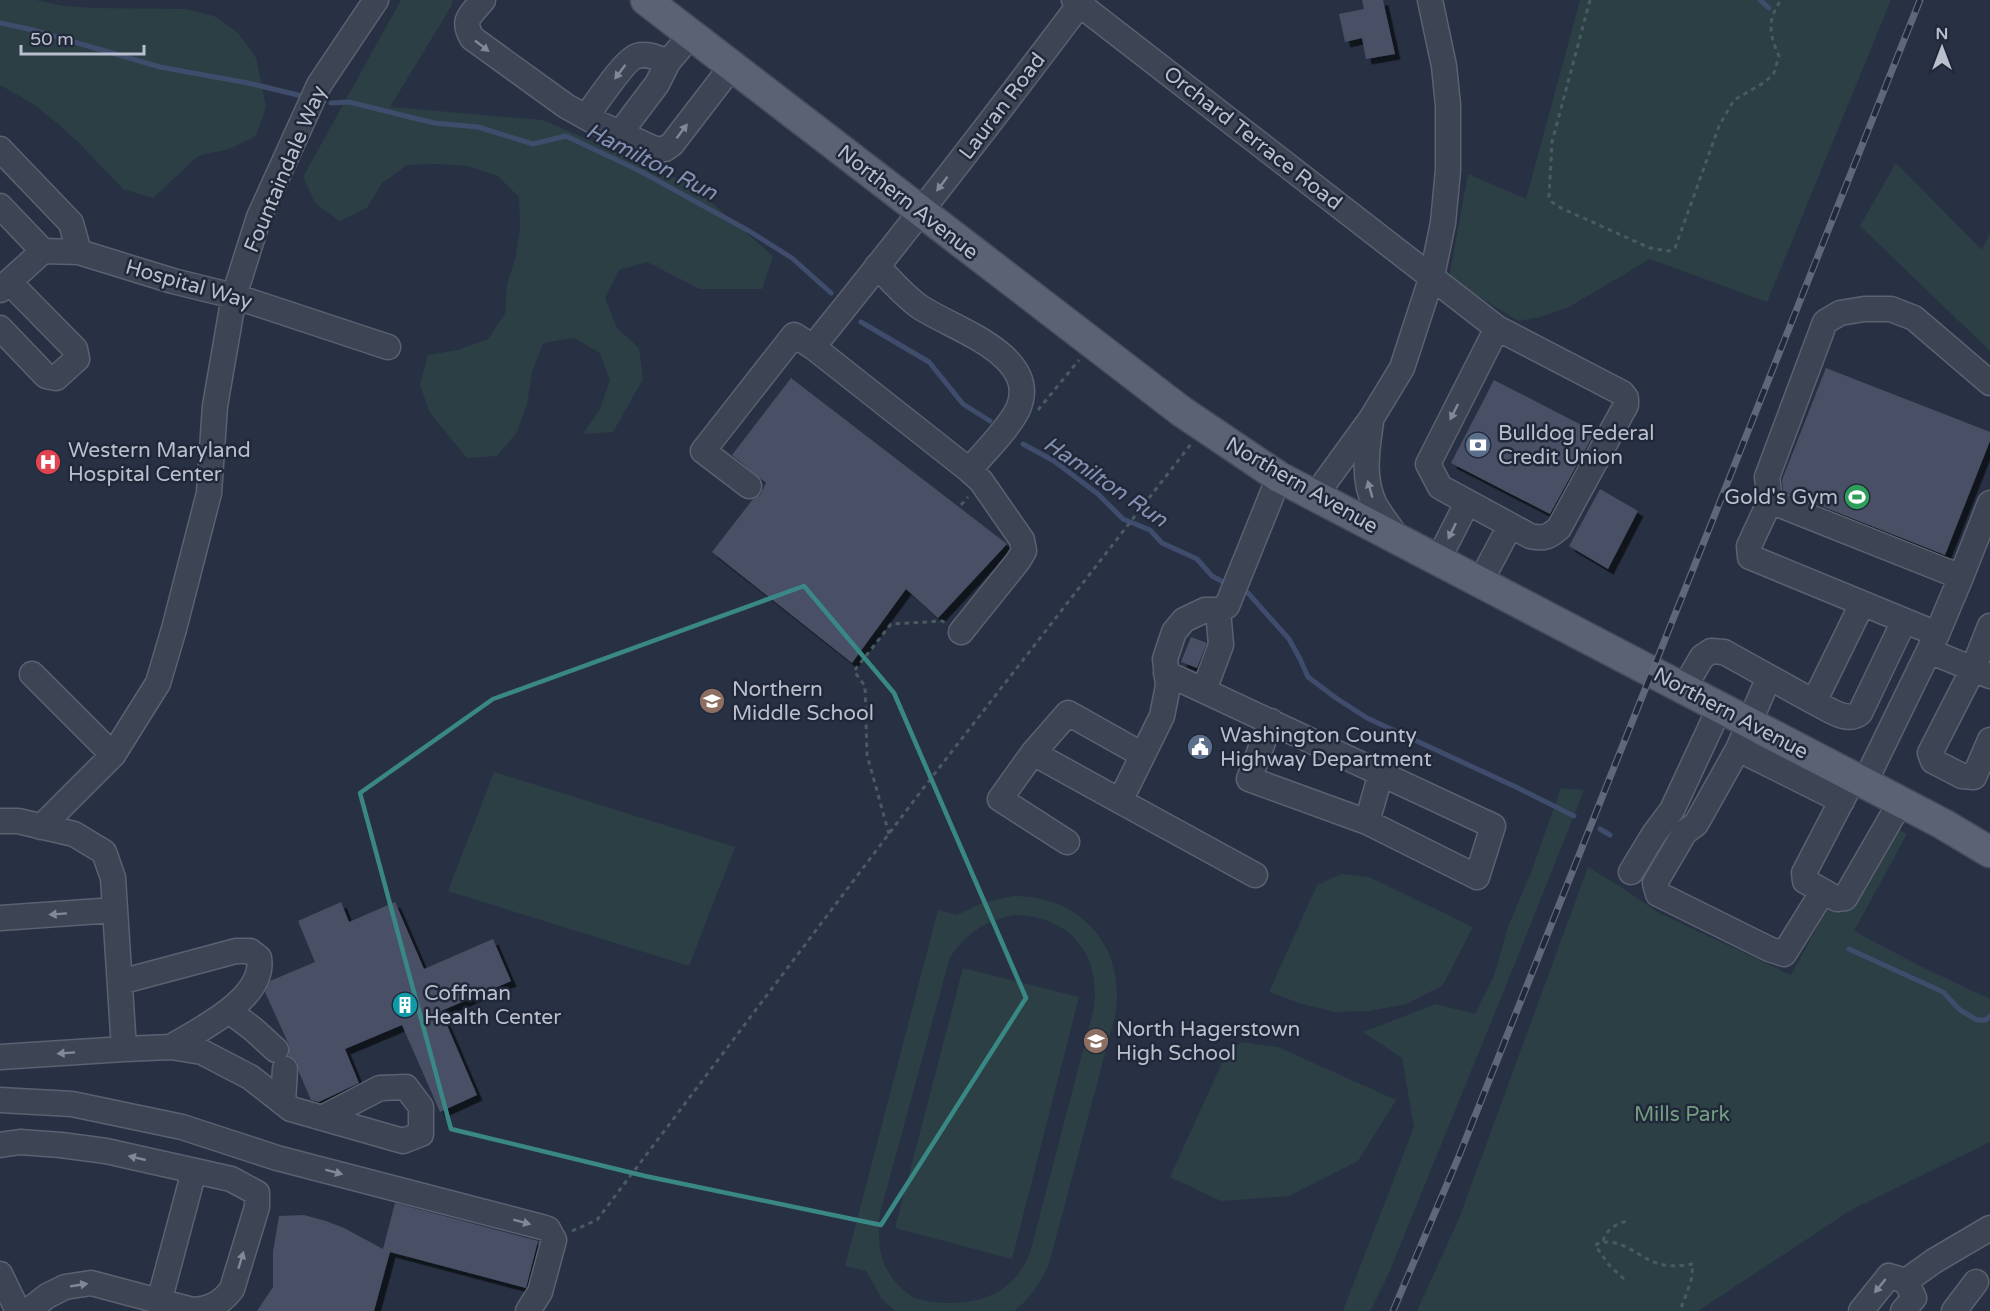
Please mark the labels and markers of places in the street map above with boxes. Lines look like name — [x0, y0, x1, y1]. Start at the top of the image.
place label: Bulldog Federal Credit Union — [1498, 421, 1654, 470]
bank icon: Bulldog Federal Credit Union — [1463, 430, 1493, 460]
place label: Western Maryland Hospital Center — [68, 438, 251, 487]
hospital icon: Western Maryland Hospital Center — [33, 447, 63, 477]
sports icon: Gold's Gym — [1842, 482, 1872, 512]
place label: Gold's Gym — [1724, 485, 1838, 510]
place label: Northern Middle School — [732, 677, 874, 726]
school or university icon: Northern Middle School — [697, 686, 727, 716]
place label: Washington County Highway Department — [1220, 723, 1432, 772]
public building icon: Washington County Highway Department — [1185, 732, 1215, 762]
place label: Coffman Health Center — [424, 981, 561, 1030]
building icon: Coffman Health Center — [390, 990, 420, 1020]
place label: North Hagerstown High School — [1116, 1017, 1300, 1066]
school or university icon: North Hagerstown High School — [1081, 1026, 1111, 1056]

